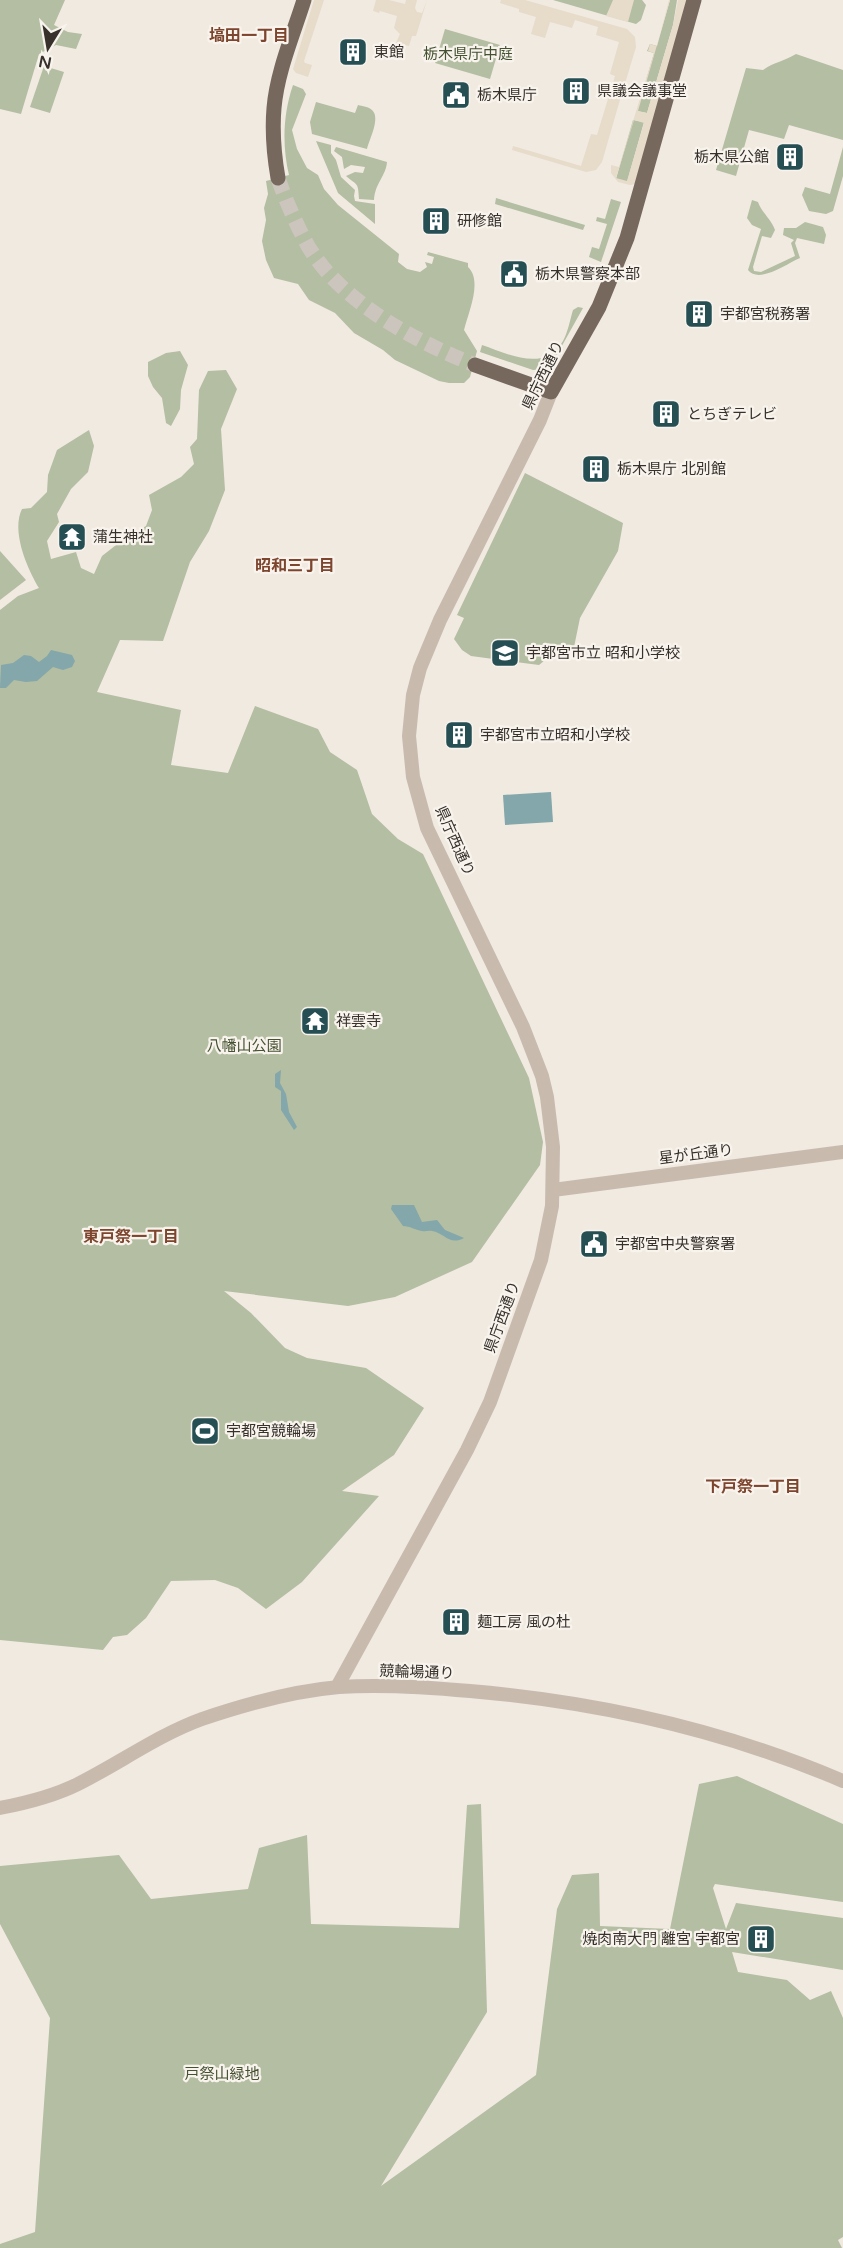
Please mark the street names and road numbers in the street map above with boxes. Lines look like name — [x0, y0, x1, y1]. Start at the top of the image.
street label: 県庁西通り — [518, 337, 568, 413]
street label: 県庁西通り — [432, 803, 478, 879]
street label: 星が丘通り — [658, 1140, 734, 1168]
street label: 県庁西通り — [481, 1279, 523, 1355]
street label: 競輪場通り — [379, 1662, 455, 1682]

